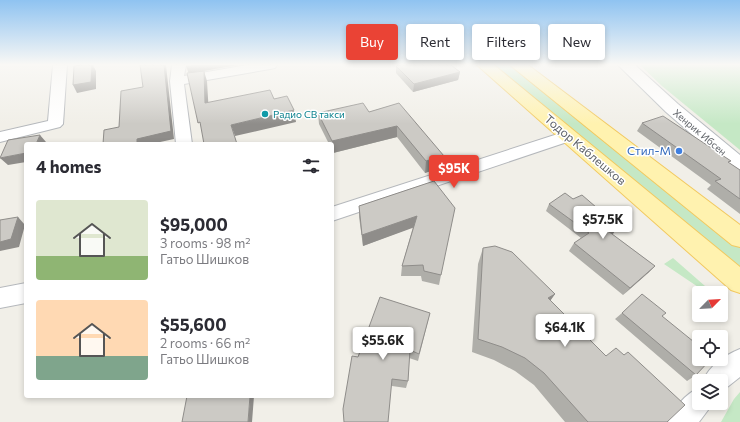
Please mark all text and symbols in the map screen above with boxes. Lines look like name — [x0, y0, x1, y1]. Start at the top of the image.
chip: Buy — [346, 24, 398, 60]
chip: Rent — [406, 24, 464, 60]
chip: Filters — [472, 24, 540, 60]
chip: New — [548, 24, 605, 60]
street label: Хенрик Ибсен — [671, 106, 729, 158]
place label: Радио СВ такси — [273, 108, 345, 120]
marker: Радио СВ такси — [260, 109, 270, 119]
street label: Тодор Каблешков — [542, 111, 629, 187]
place label: Стил-М — [627, 143, 671, 157]
marker: Стил-М — [674, 146, 684, 156]
icon: filters — [300, 155, 322, 177]
pin: $95K — [430, 155, 478, 189]
text: 4 homes — [36, 156, 101, 177]
text: $95K — [438, 160, 470, 176]
pin: $57.5K — [570, 206, 636, 240]
text: $57.5K — [582, 211, 624, 227]
text: $95,000 — [160, 214, 228, 235]
icon: home — [68, 216, 116, 264]
text: 3 rooms · 98 m² — [160, 235, 251, 251]
text: Гатьо Шишков — [160, 251, 249, 267]
north arrow — [692, 286, 728, 322]
map controls — [692, 286, 728, 410]
text: $55,600 — [160, 314, 226, 335]
pin: $64.1K — [532, 314, 598, 348]
icon: home — [68, 316, 116, 364]
text: $64.1K — [545, 319, 585, 335]
pin: $55.6K — [350, 327, 416, 361]
button: locate — [692, 330, 728, 366]
text: $55.6K — [362, 332, 404, 348]
text: 2 rooms · 66 m² — [160, 335, 250, 351]
text: Гатьо Шишков — [160, 351, 249, 367]
button: layers — [692, 374, 728, 410]

